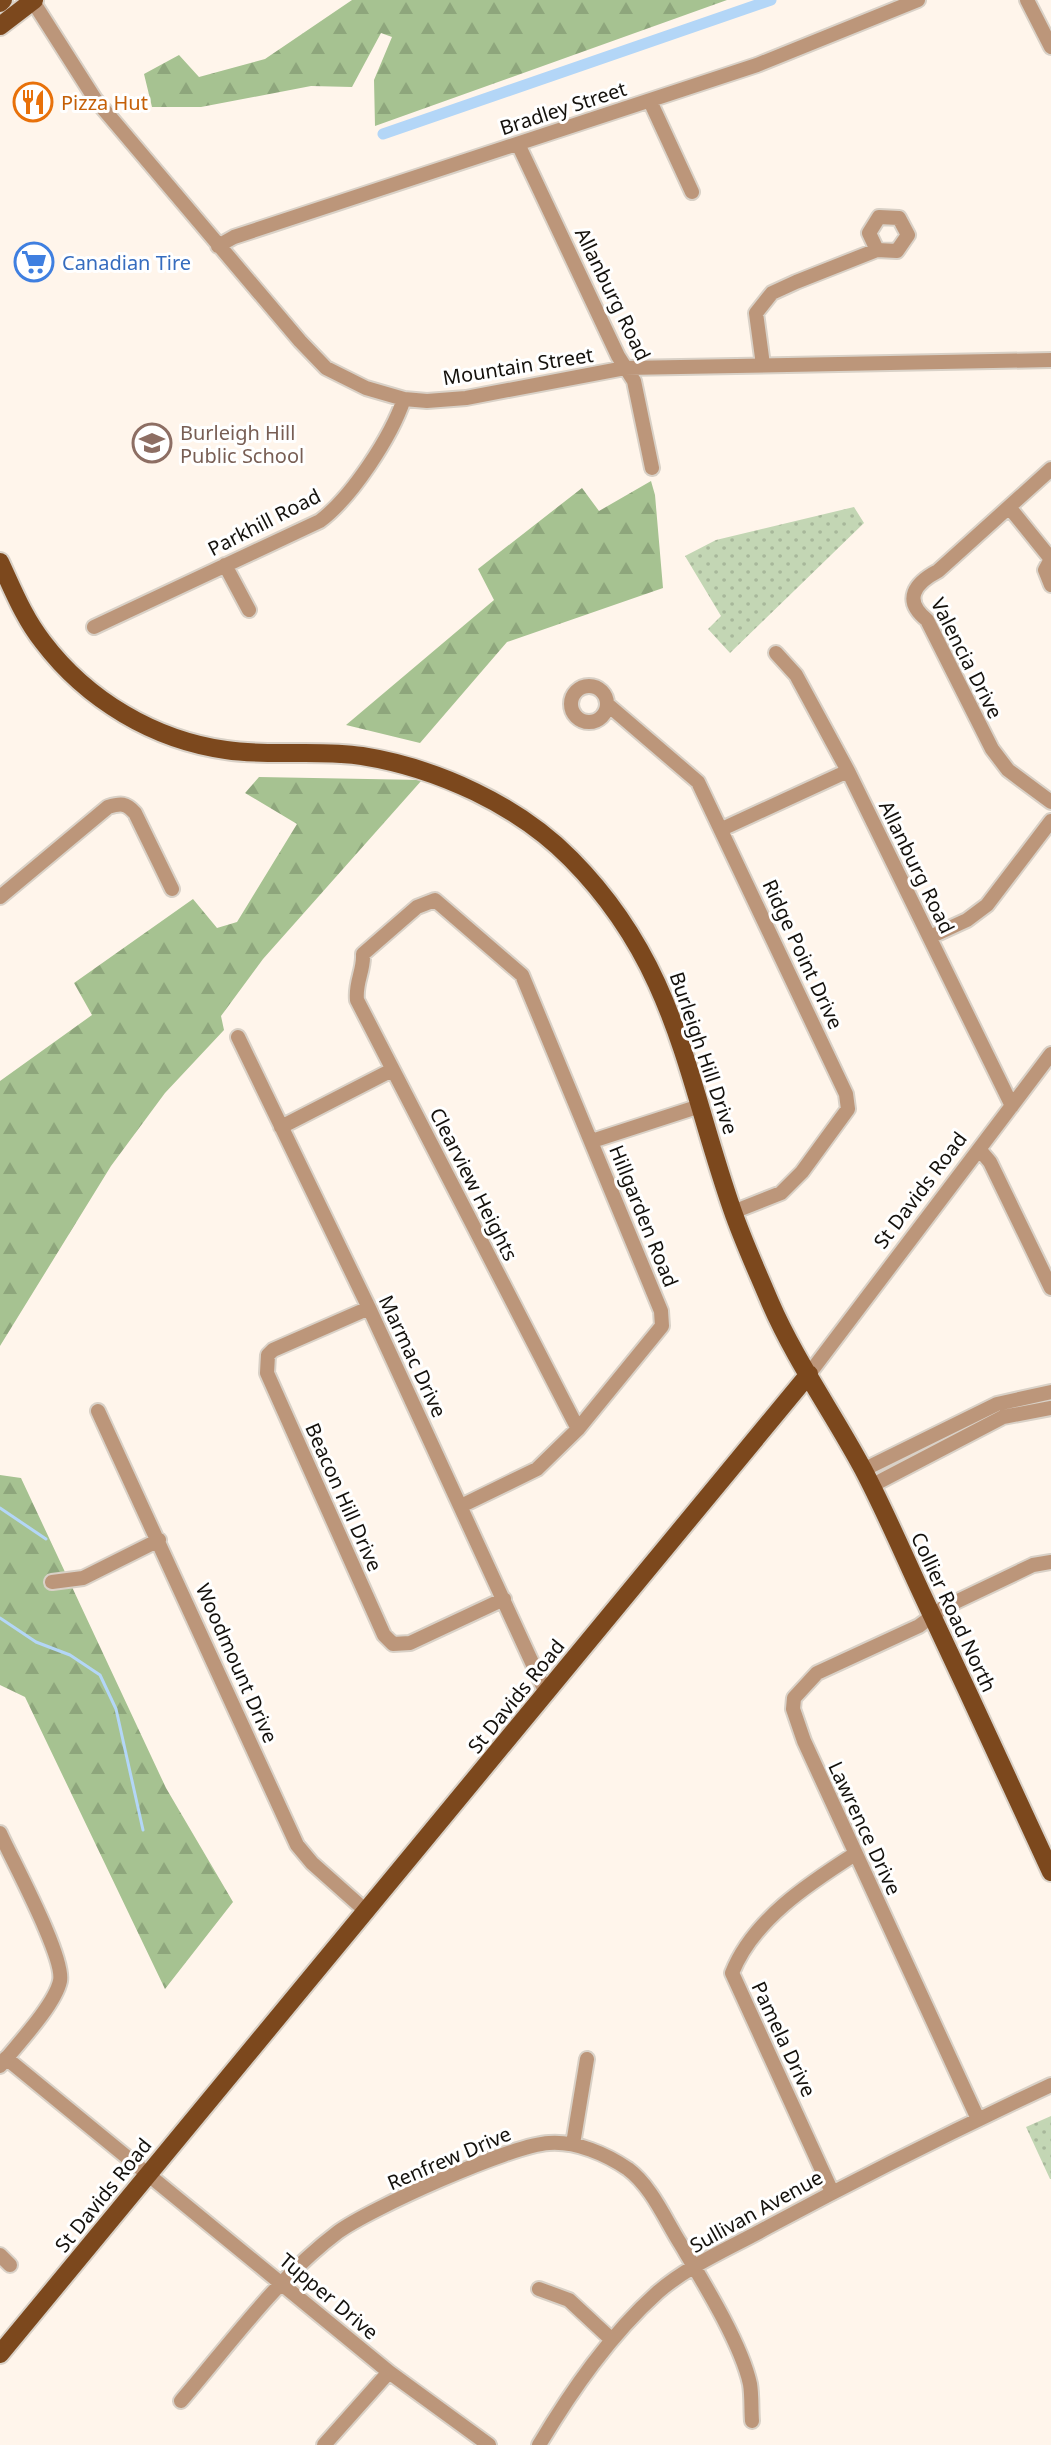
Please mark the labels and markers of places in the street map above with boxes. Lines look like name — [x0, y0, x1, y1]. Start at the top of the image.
restaurant icon: Pizza Hut — [12, 81, 54, 123]
place label: Pizza Hut — [61, 89, 148, 116]
supermarket icon: Canadian Tire — [13, 241, 55, 283]
place label: Canadian Tire — [62, 249, 191, 276]
place label: Burleigh Hill Public School — [180, 419, 304, 469]
school or university icon: Burleigh Hill Public School — [131, 422, 173, 464]

